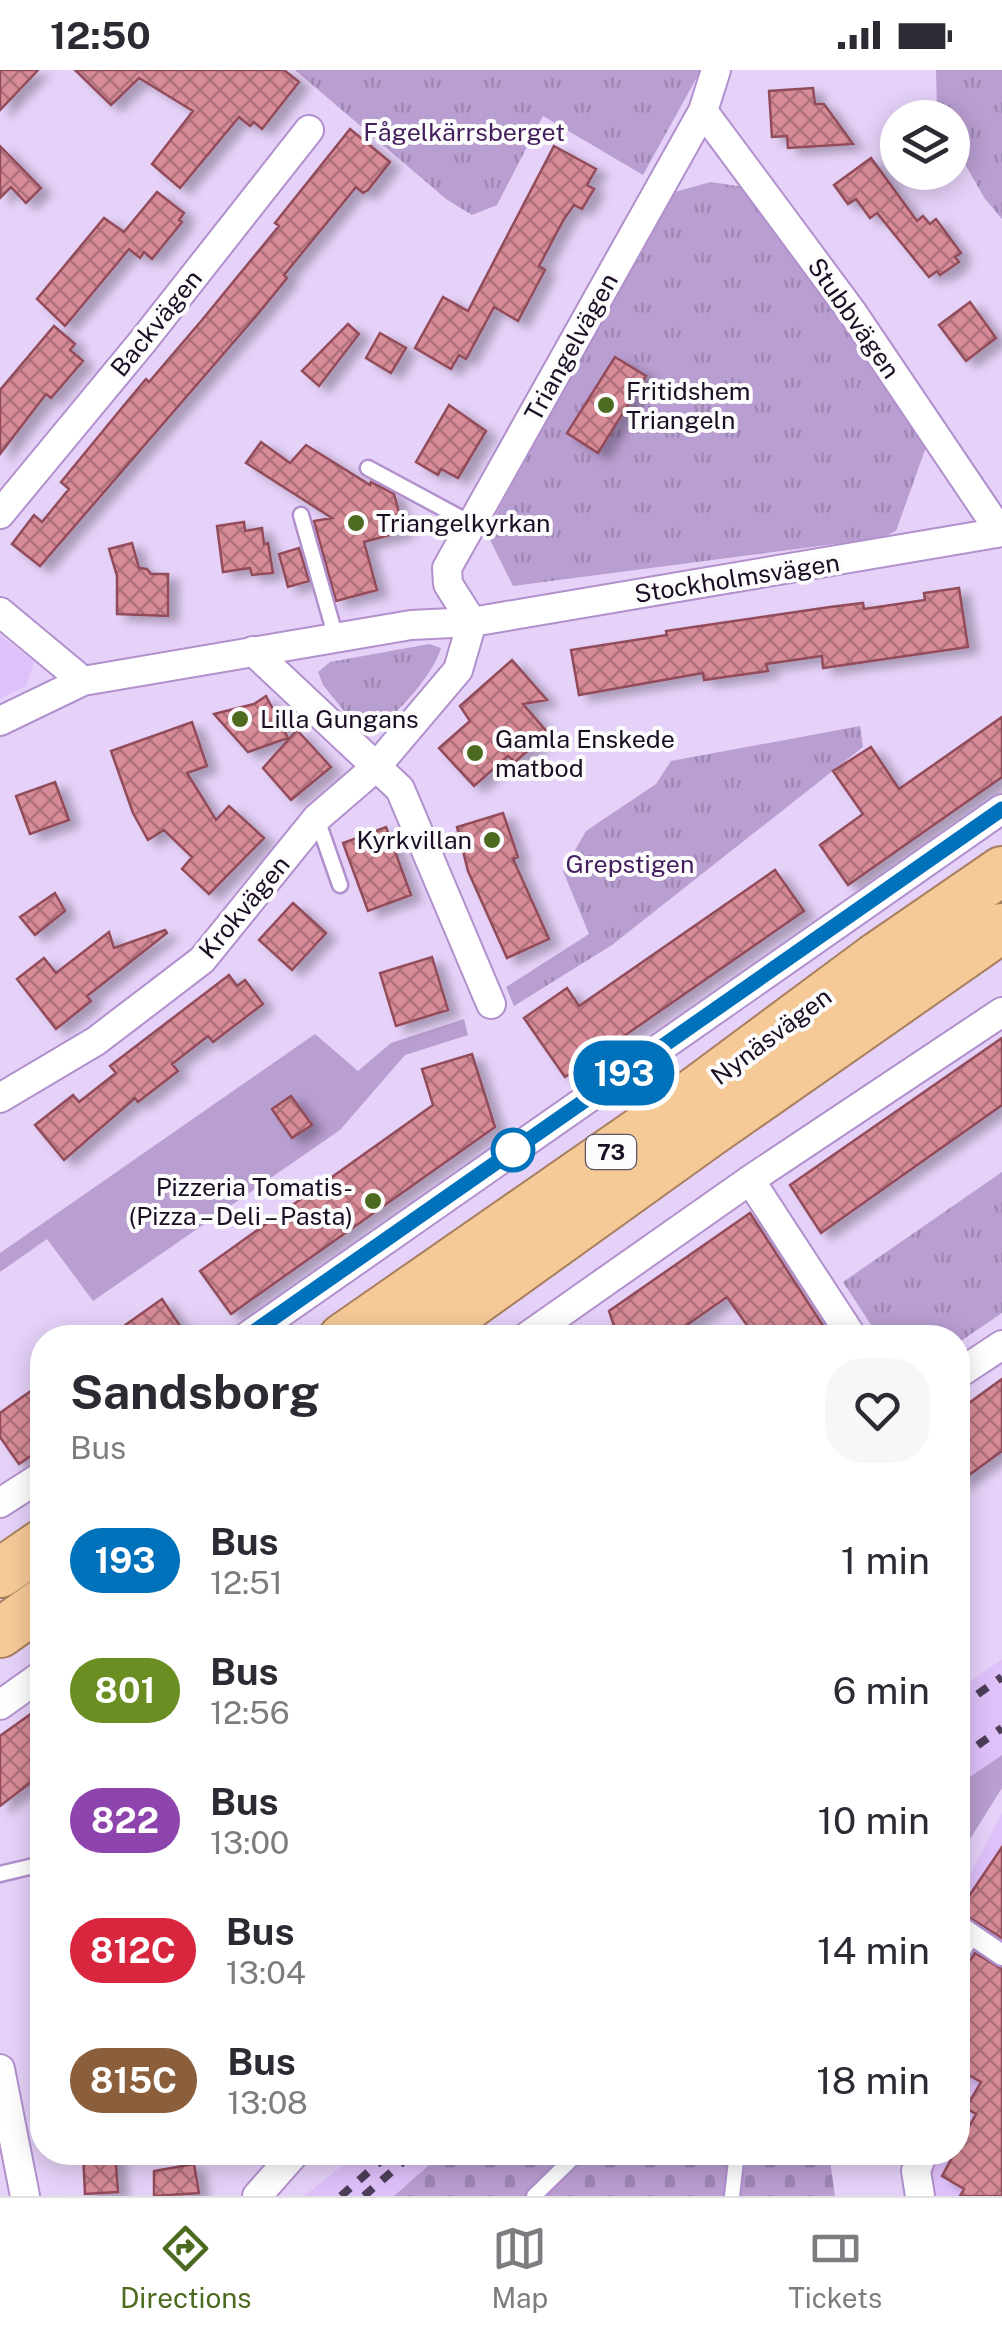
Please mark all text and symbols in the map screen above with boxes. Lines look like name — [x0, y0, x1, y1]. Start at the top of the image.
text: 12:50 — [50, 13, 151, 58]
map controls — [880, 100, 970, 190]
button: layers — [880, 100, 970, 190]
park label: Fågelkärrsberget — [363, 117, 565, 147]
street label: Stubbvägen — [802, 252, 906, 384]
street label: Backvägen — [104, 264, 208, 382]
street label: Triangelvägen — [518, 268, 624, 426]
place label: Fritidshem Triangeln — [626, 376, 751, 435]
marker: Fritidshem Triangeln — [595, 394, 617, 416]
place label: Triangelkyrkan — [376, 508, 550, 538]
marker: Triangelkyrkan — [345, 512, 367, 534]
street label: Stockholmsvägen — [632, 547, 842, 609]
place label: Lilla Gungans — [260, 704, 419, 734]
marker: Lilla Gungans — [229, 708, 251, 730]
place label: Gamla Enskede matbod — [495, 724, 675, 783]
marker: Gamla Enskede matbod — [464, 742, 486, 764]
place label: Kyrkvillan — [357, 825, 472, 855]
marker: Kyrkvillan — [481, 829, 503, 851]
street label: Krokvägen — [192, 849, 296, 965]
park label: Grepstigen — [566, 849, 694, 879]
street label: Nynäsvägen — [705, 981, 837, 1091]
line badge: 193 — [566, 1040, 682, 1106]
text: 193 — [593, 1053, 655, 1094]
unlabelled marker — [492, 1129, 534, 1171]
road number: 73 — [586, 1135, 636, 1169]
place label: Pizzeria Tomatis- (Pizza – Deli – Pasta) — [129, 1172, 353, 1231]
marker: Pizzeria Tomatis- (Pizza – Deli – Pasta) — [362, 1190, 384, 1212]
button: heart — [825, 1358, 930, 1463]
text: Sandsborg — [70, 1363, 319, 1420]
text: Bus — [70, 1429, 126, 1466]
text: Bus — [210, 1519, 279, 1564]
text: 1 min — [841, 1538, 930, 1583]
text: 193 — [94, 1540, 156, 1581]
text: 12:51 — [210, 1564, 283, 1601]
text: Bus — [210, 1649, 279, 1694]
text: 6 min — [833, 1668, 930, 1713]
text: 801 — [95, 1670, 155, 1711]
text: 12:56 — [210, 1694, 290, 1731]
text: Bus — [210, 1779, 279, 1824]
text: 10 min — [818, 1798, 930, 1843]
text: 822 — [91, 1800, 159, 1841]
text: 13:00 — [210, 1824, 289, 1861]
text: Bus — [226, 1909, 294, 1954]
text: 14 min — [817, 1928, 930, 1973]
text: 812C — [90, 1930, 176, 1971]
text: 13:04 — [226, 1954, 306, 1991]
text: Bus — [227, 2039, 296, 2084]
text: 18 min — [816, 2058, 930, 2103]
text: 815C — [90, 2060, 177, 2101]
text: 13:08 — [227, 2084, 308, 2121]
tab: Directions — [120, 2221, 251, 2314]
tab: Map — [491, 2221, 548, 2314]
tab: Tickets — [788, 2221, 882, 2314]

